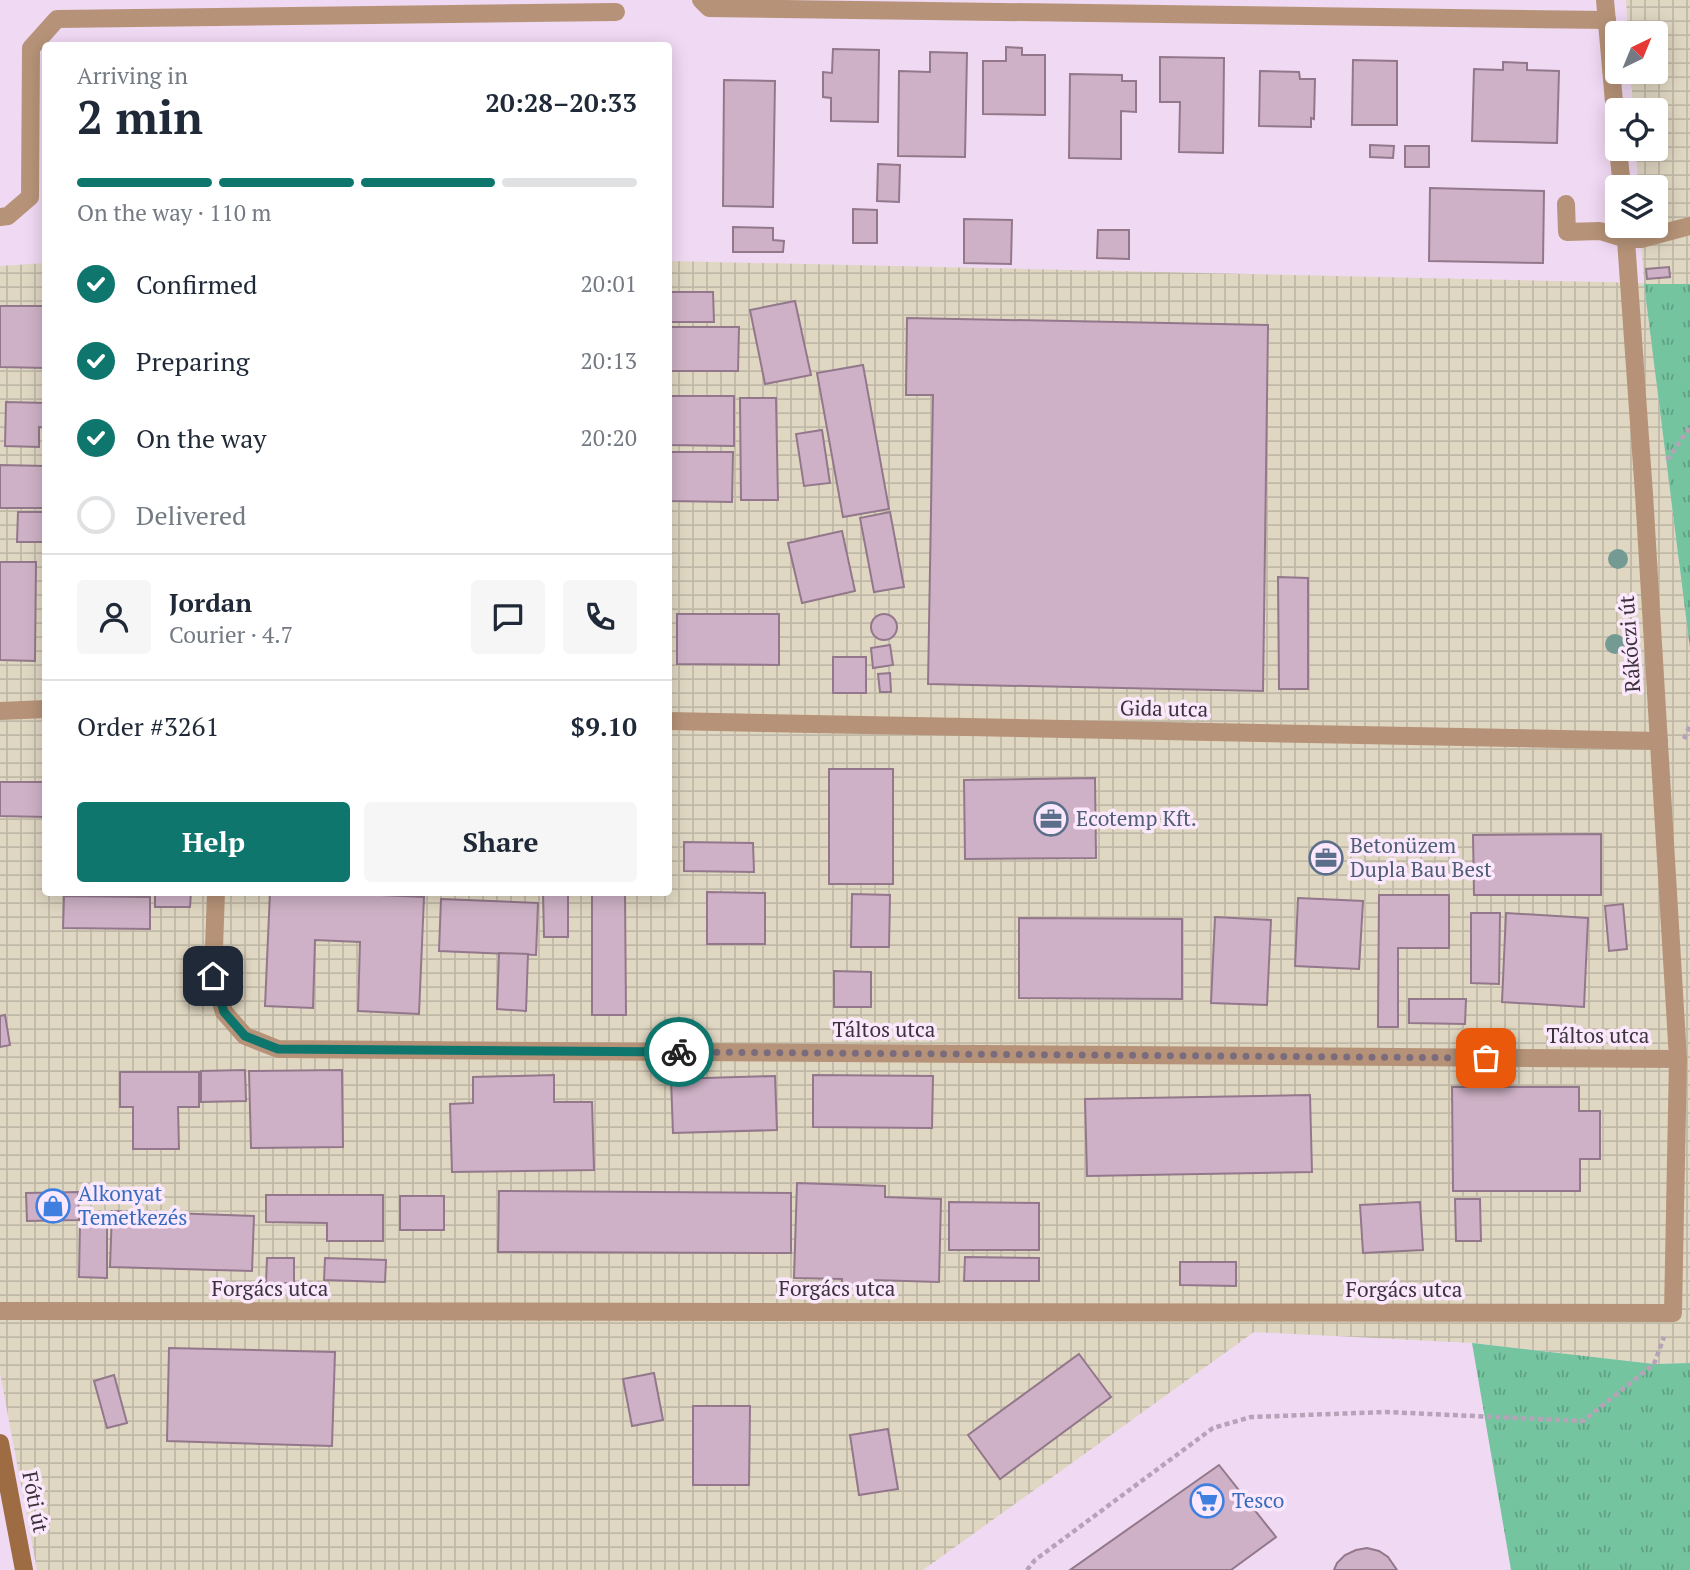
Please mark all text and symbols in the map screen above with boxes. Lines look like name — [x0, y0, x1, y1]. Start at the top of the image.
north arrow — [1605, 21, 1668, 84]
map controls — [1605, 21, 1668, 238]
text: Arriving in — [77, 60, 188, 91]
text: 20:28–20:33 — [485, 85, 637, 119]
text: 2 min — [77, 86, 203, 147]
button: locate — [1605, 98, 1668, 161]
button: layers — [1605, 175, 1668, 238]
text: On the way · 110 m — [77, 197, 271, 228]
icon: check — [77, 265, 115, 303]
text: Confirmed — [136, 267, 257, 301]
text: 20:01 — [580, 268, 637, 299]
icon: check — [77, 342, 115, 380]
text: Preparing — [136, 344, 249, 378]
text: 20:13 — [580, 345, 637, 376]
icon: check — [77, 419, 115, 457]
text: On the way — [136, 421, 267, 455]
text: 20:20 — [580, 422, 637, 453]
text: Delivered — [136, 498, 246, 532]
button: person — [77, 580, 151, 654]
button: chat — [471, 580, 545, 654]
button: phone — [563, 580, 637, 654]
text: Jordan — [169, 585, 252, 619]
street label: Rákóczi út — [1612, 594, 1646, 693]
text: Courier · 4.7 — [169, 619, 293, 650]
street label: Gida utca — [1120, 693, 1209, 723]
text: Order #3261 — [77, 709, 219, 743]
text: $9.10 — [571, 709, 637, 743]
office icon: Ecotemp Kft. — [1032, 800, 1070, 838]
button: Help — [77, 802, 350, 882]
button: Share — [364, 802, 637, 882]
place label: Ecotemp Kft. — [1076, 804, 1197, 832]
place label: Betonüzem Dupla Bau Best — [1350, 831, 1492, 883]
office icon: Betonüzem Dupla Bau Best — [1307, 839, 1345, 877]
pin — [183, 946, 243, 1006]
icon: home — [194, 957, 232, 995]
street label: Táltos utca — [833, 1015, 936, 1043]
courier — [644, 1017, 714, 1087]
street label: Táltos utca — [1547, 1021, 1650, 1049]
pin — [1456, 1028, 1516, 1088]
icon: bike — [660, 1033, 698, 1071]
icon: bag — [1467, 1039, 1505, 1077]
place label: Alkonyat Temetkezés — [78, 1179, 187, 1231]
shop icon: Alkonyat Temetkezés — [34, 1187, 72, 1225]
street label: Forgács utca — [212, 1274, 329, 1302]
street label: Forgács utca — [779, 1274, 896, 1302]
street label: Forgács utca — [1346, 1275, 1463, 1303]
street label: Fóti út — [16, 1469, 56, 1535]
supermarket icon: Tesco — [1188, 1482, 1226, 1520]
place label: Tesco — [1232, 1486, 1284, 1514]

